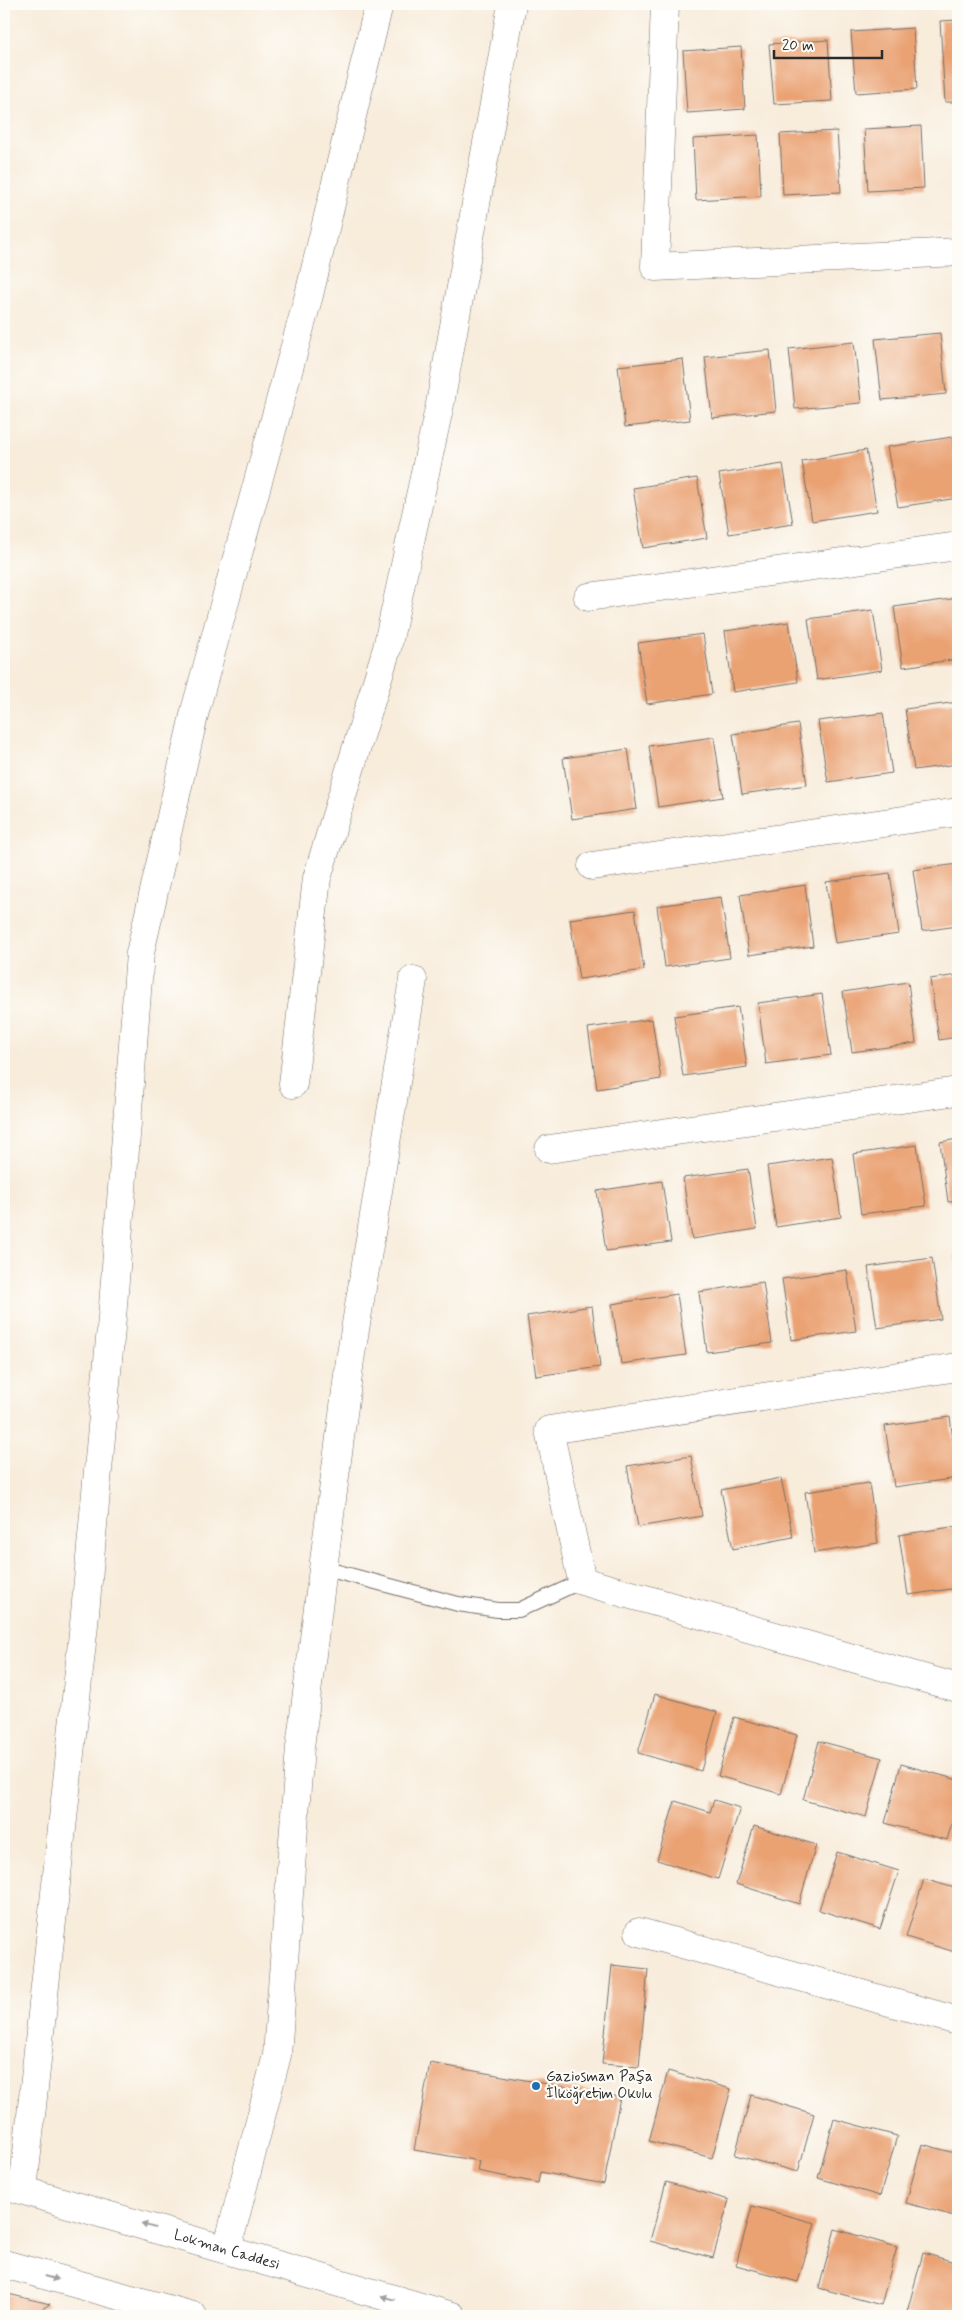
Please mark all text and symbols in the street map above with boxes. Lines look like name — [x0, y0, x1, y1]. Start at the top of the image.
scale bar — [774, 28, 882, 60]
text: 20 m — [782, 36, 814, 56]
place label: Gaziosman Paşa İlköğretim Okulu — [546, 2067, 653, 2104]
marker: Gaziosman Paşa İlköğretim Okulu — [530, 2080, 542, 2092]
one-way arrow — [141, 2222, 156, 2230]
street label: Lokman Caddesi — [171, 2225, 282, 2275]
one-way arrow — [43, 2274, 58, 2282]
one-way arrow — [380, 2293, 395, 2301]

